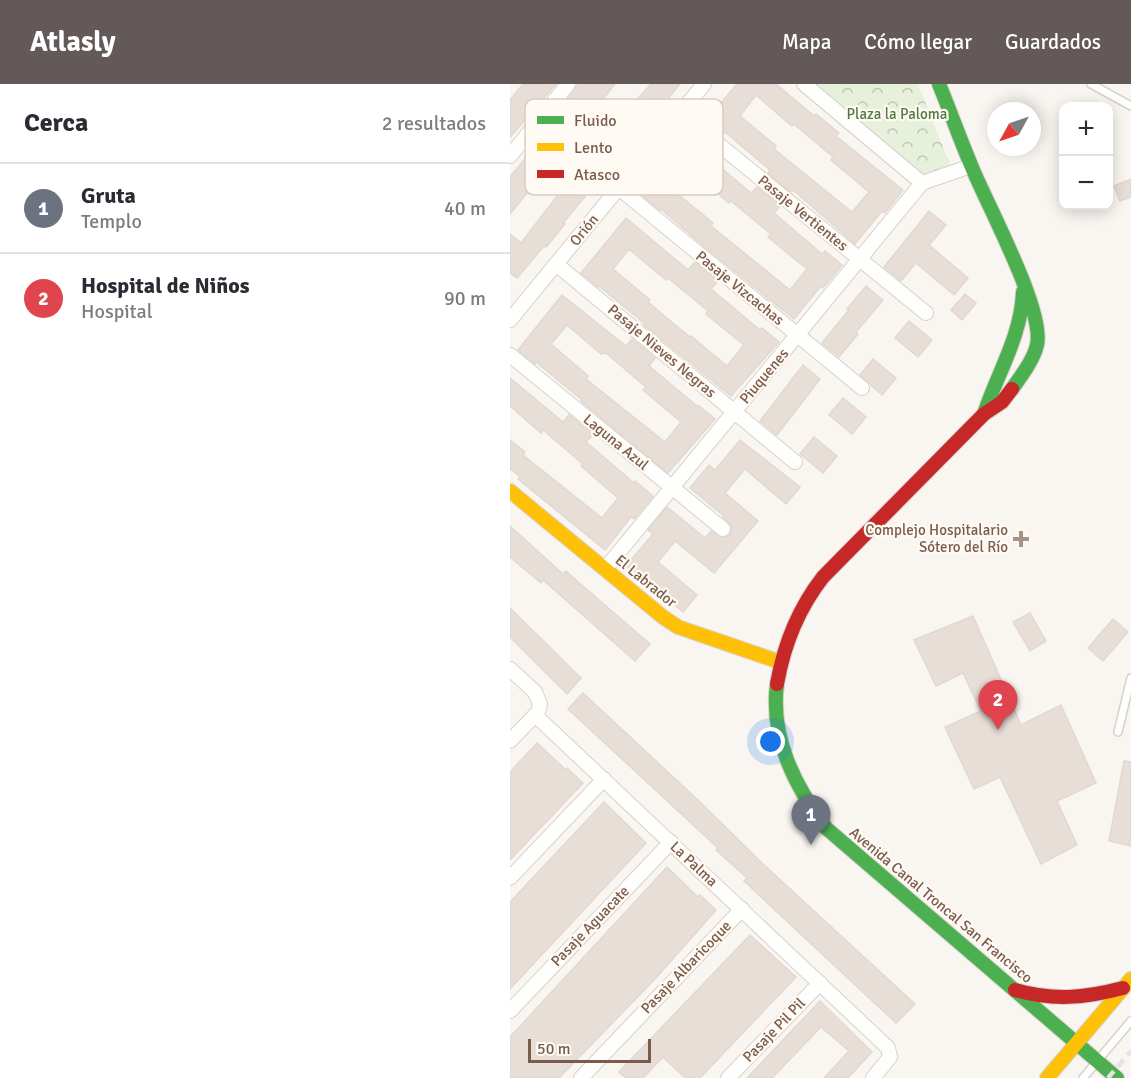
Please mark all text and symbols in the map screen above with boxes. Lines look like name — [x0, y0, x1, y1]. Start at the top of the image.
text: Atlasly — [30, 25, 116, 59]
text: Mapa — [782, 29, 831, 55]
text: Cómo llegar — [864, 29, 972, 55]
text: Guardados — [1005, 29, 1101, 55]
legend — [525, 99, 723, 195]
north arrow — [987, 102, 1041, 156]
map controls — [1059, 102, 1113, 210]
button: + — [1059, 102, 1113, 156]
park label: Plaza la Paloma — [847, 105, 947, 123]
text: Cerca — [24, 107, 88, 139]
text: 2 resultados — [382, 111, 486, 136]
text: Fluido — [574, 111, 617, 131]
text: Lento — [574, 138, 612, 158]
button: − — [1059, 156, 1113, 210]
text: Atasco — [574, 165, 620, 185]
street label: Pasaje Vertientes — [754, 171, 852, 255]
text: Gruta — [81, 182, 136, 209]
text: 1 — [38, 196, 49, 221]
text: 40 m — [444, 196, 486, 221]
text: Templo — [81, 209, 142, 234]
street label: Orión — [566, 210, 602, 250]
street label: Pasaje Vizcachas — [692, 247, 788, 329]
text: Hospital de Niños — [81, 272, 250, 299]
text: 2 — [38, 286, 49, 311]
text: 90 m — [444, 286, 486, 311]
text: Hospital — [81, 299, 153, 324]
street label: Pasaje Nieves Negras — [604, 300, 720, 402]
street label: Piuquenes — [736, 344, 793, 407]
street label: Laguna Azul — [580, 410, 652, 474]
place label: Complejo Hospitalario Sótero del Río — [865, 521, 1008, 556]
marker: Complejo Hospitalario Sótero del Río — [1012, 530, 1030, 548]
street label: El Labrador — [612, 551, 681, 611]
pin: 2 — [978, 680, 1018, 730]
your location — [756, 727, 785, 756]
pin: 1 — [792, 796, 830, 845]
street label: Avenida Canal Troncal San Francisco — [846, 823, 1036, 987]
street label: La Palma — [667, 838, 721, 890]
street label: Pasaje Aguacate — [547, 882, 633, 970]
street label: Pasaje Albaricoque — [637, 917, 735, 1017]
street label: Pasaje Pil Pil — [739, 994, 809, 1066]
scale bar — [528, 1036, 651, 1064]
text: 50 m — [537, 1039, 571, 1059]

